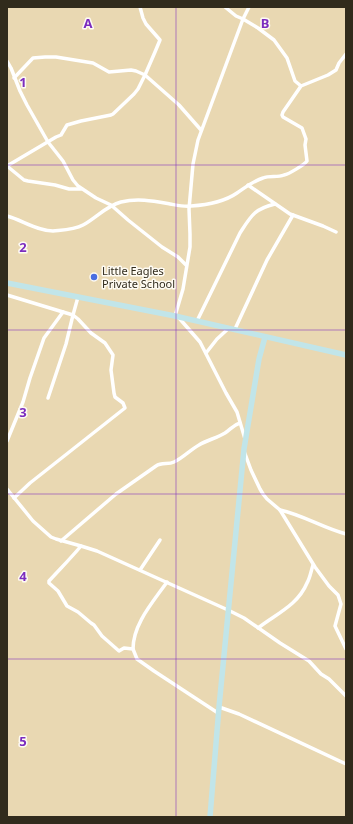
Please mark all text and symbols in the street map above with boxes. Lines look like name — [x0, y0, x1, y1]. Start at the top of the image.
text: A — [84, 14, 93, 32]
text: B — [261, 14, 269, 32]
text: 1 — [19, 73, 27, 91]
text: 2 — [19, 238, 27, 256]
place label: Little Eagles Private School — [102, 263, 175, 291]
marker: Little Eagles Private School — [89, 272, 99, 282]
text: 3 — [19, 403, 27, 421]
text: 4 — [19, 567, 27, 585]
text: 5 — [19, 732, 27, 750]

